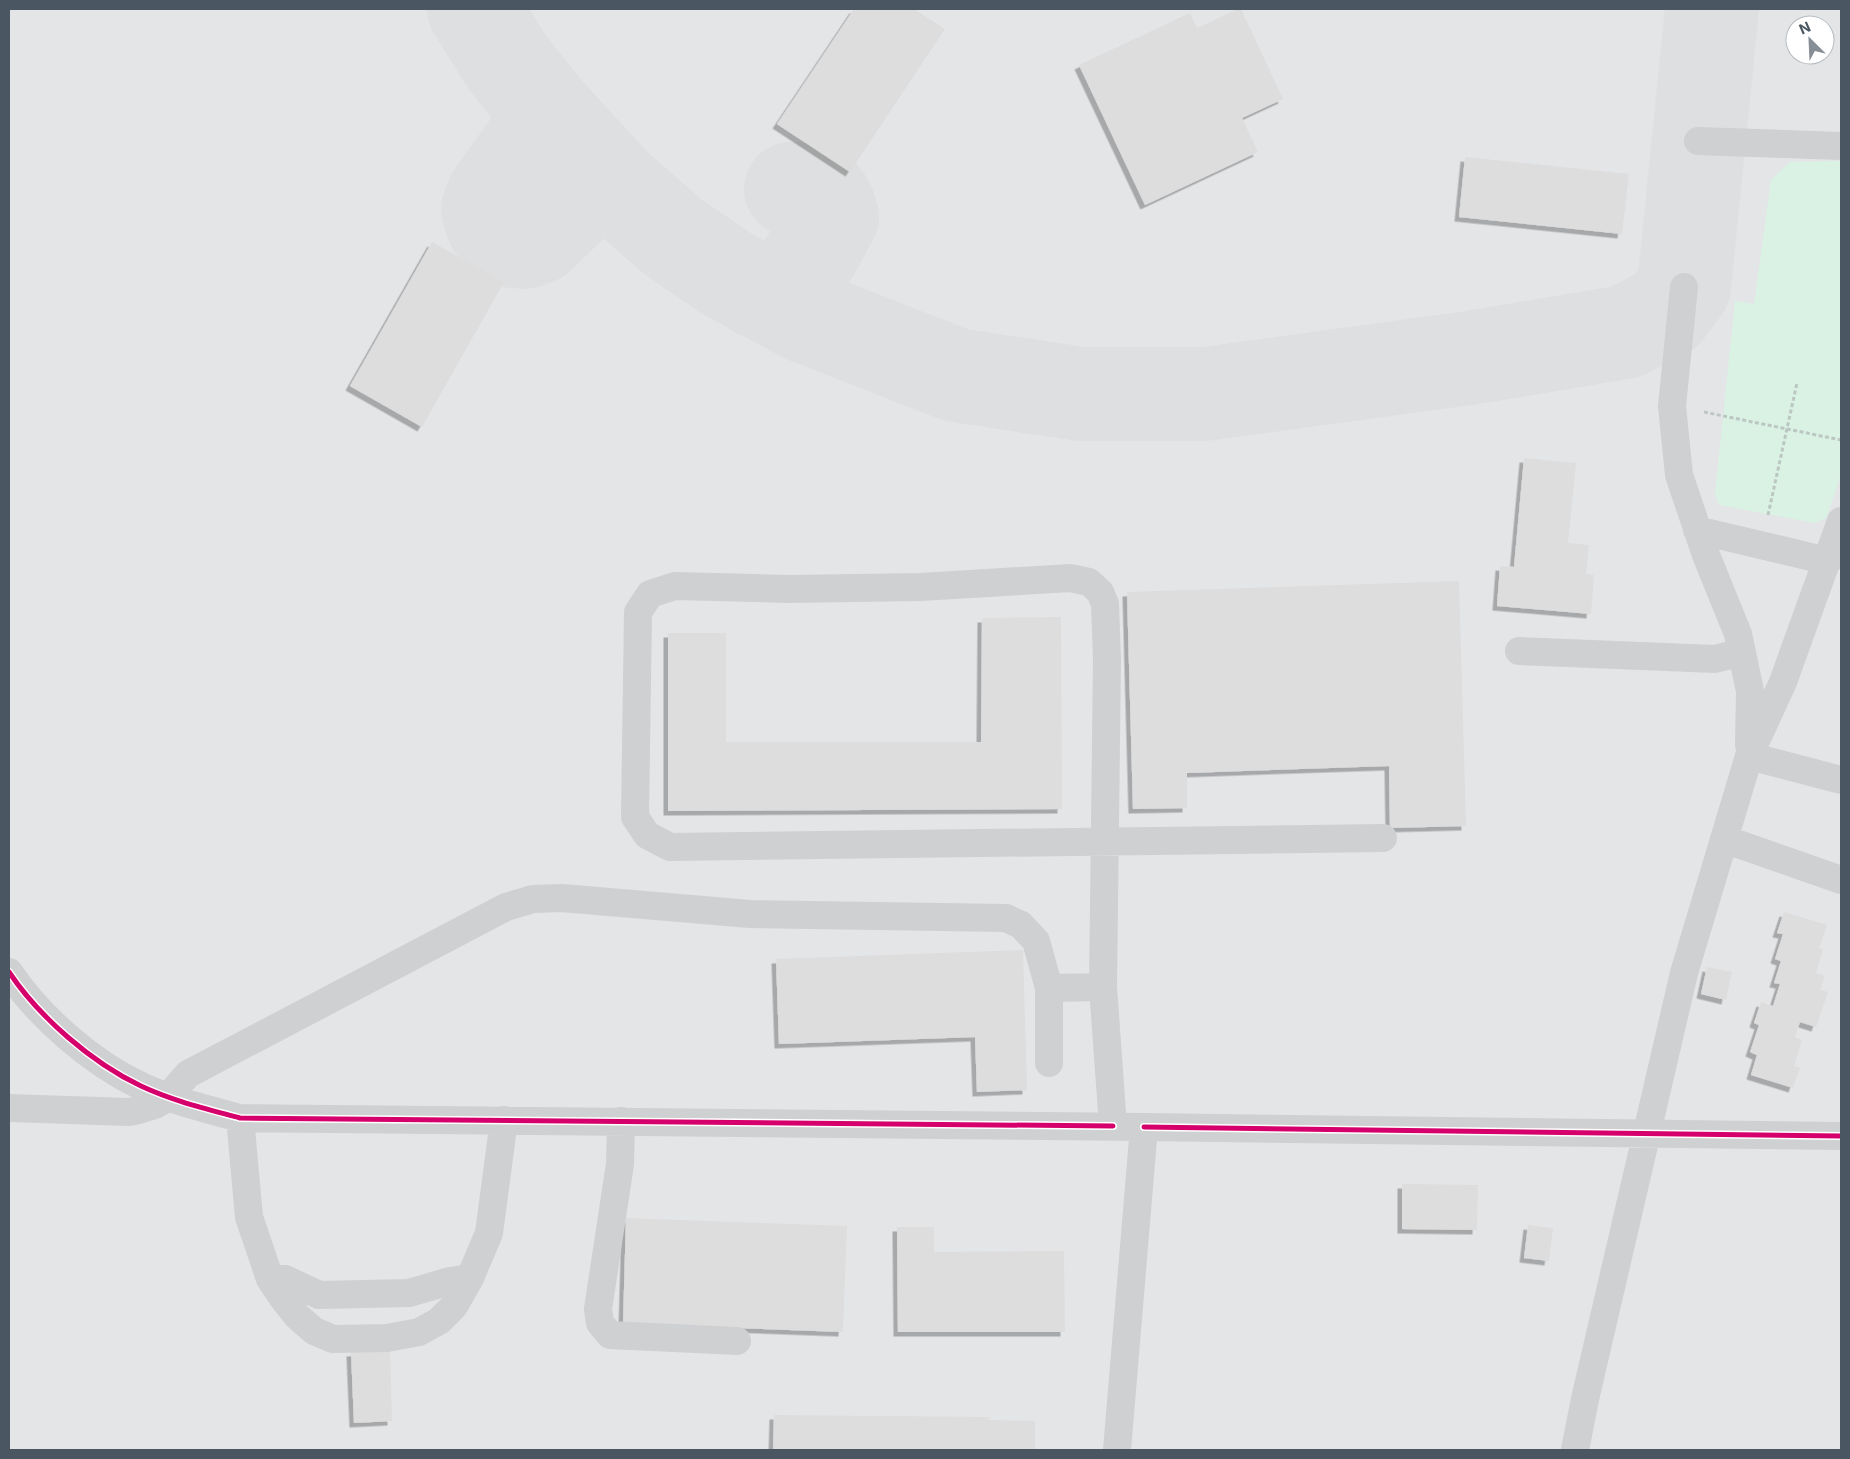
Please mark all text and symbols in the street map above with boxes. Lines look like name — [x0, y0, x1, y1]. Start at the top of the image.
north arrow — [1785, 15, 1835, 65]
text: N — [1796, 18, 1813, 38]

